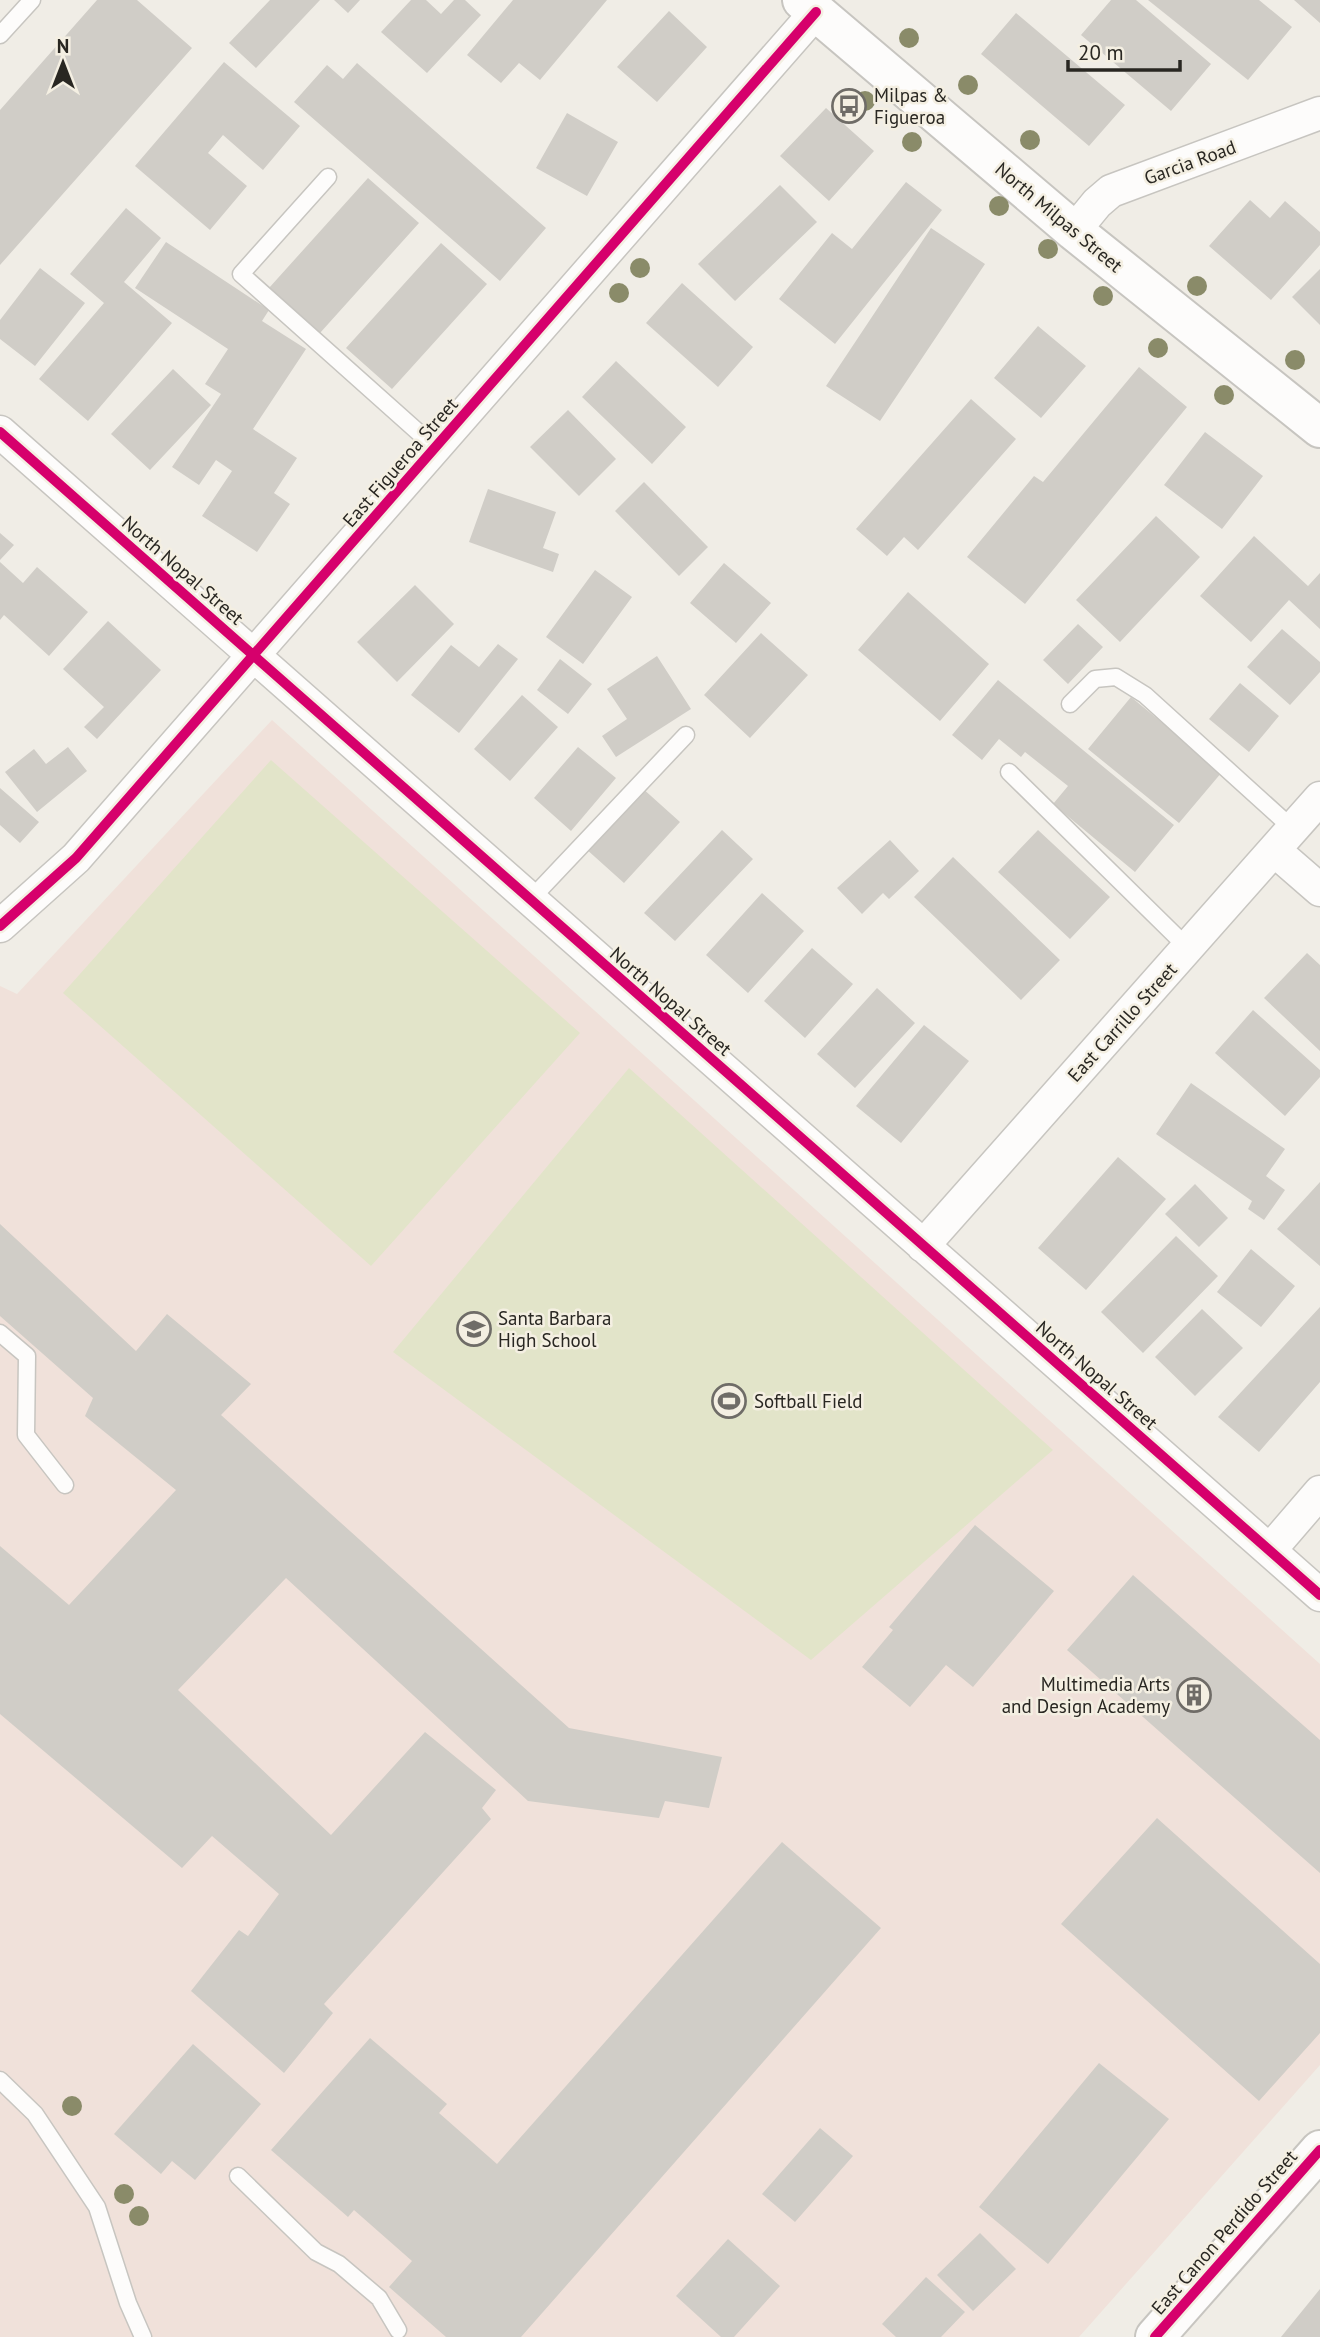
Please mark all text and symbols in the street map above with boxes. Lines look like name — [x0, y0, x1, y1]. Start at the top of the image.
north arrow — [28, 28, 98, 98]
scale bar — [1068, 28, 1180, 72]
text: N — [57, 34, 69, 58]
text: 20 m — [1078, 39, 1124, 66]
place label: Milpas & Figueroa — [874, 83, 948, 129]
bus stop icon: Milpas & Figueroa — [830, 87, 868, 125]
street label: Garcia Road — [1141, 134, 1239, 190]
street label: North Milpas Street — [990, 157, 1128, 278]
street label: East Figueroa Street — [337, 392, 463, 532]
street label: North Nopal Street — [117, 511, 249, 630]
street label: North Nopal Street — [605, 942, 737, 1061]
street label: East Carrillo Street — [1062, 957, 1182, 1086]
place label: Santa Barbara High School — [498, 1306, 611, 1352]
school or university icon: Santa Barbara High School — [455, 1310, 493, 1348]
street label: North Nopal Street — [1031, 1316, 1163, 1435]
sports icon: Softball Field — [710, 1382, 748, 1420]
place label: Softball Field — [754, 1389, 862, 1413]
place label: Multimedia Arts and Design Academy — [1002, 1672, 1170, 1718]
building icon: Multimedia Arts and Design Academy — [1175, 1676, 1213, 1714]
street label: East Canon Perdido Street — [1146, 2144, 1302, 2319]

